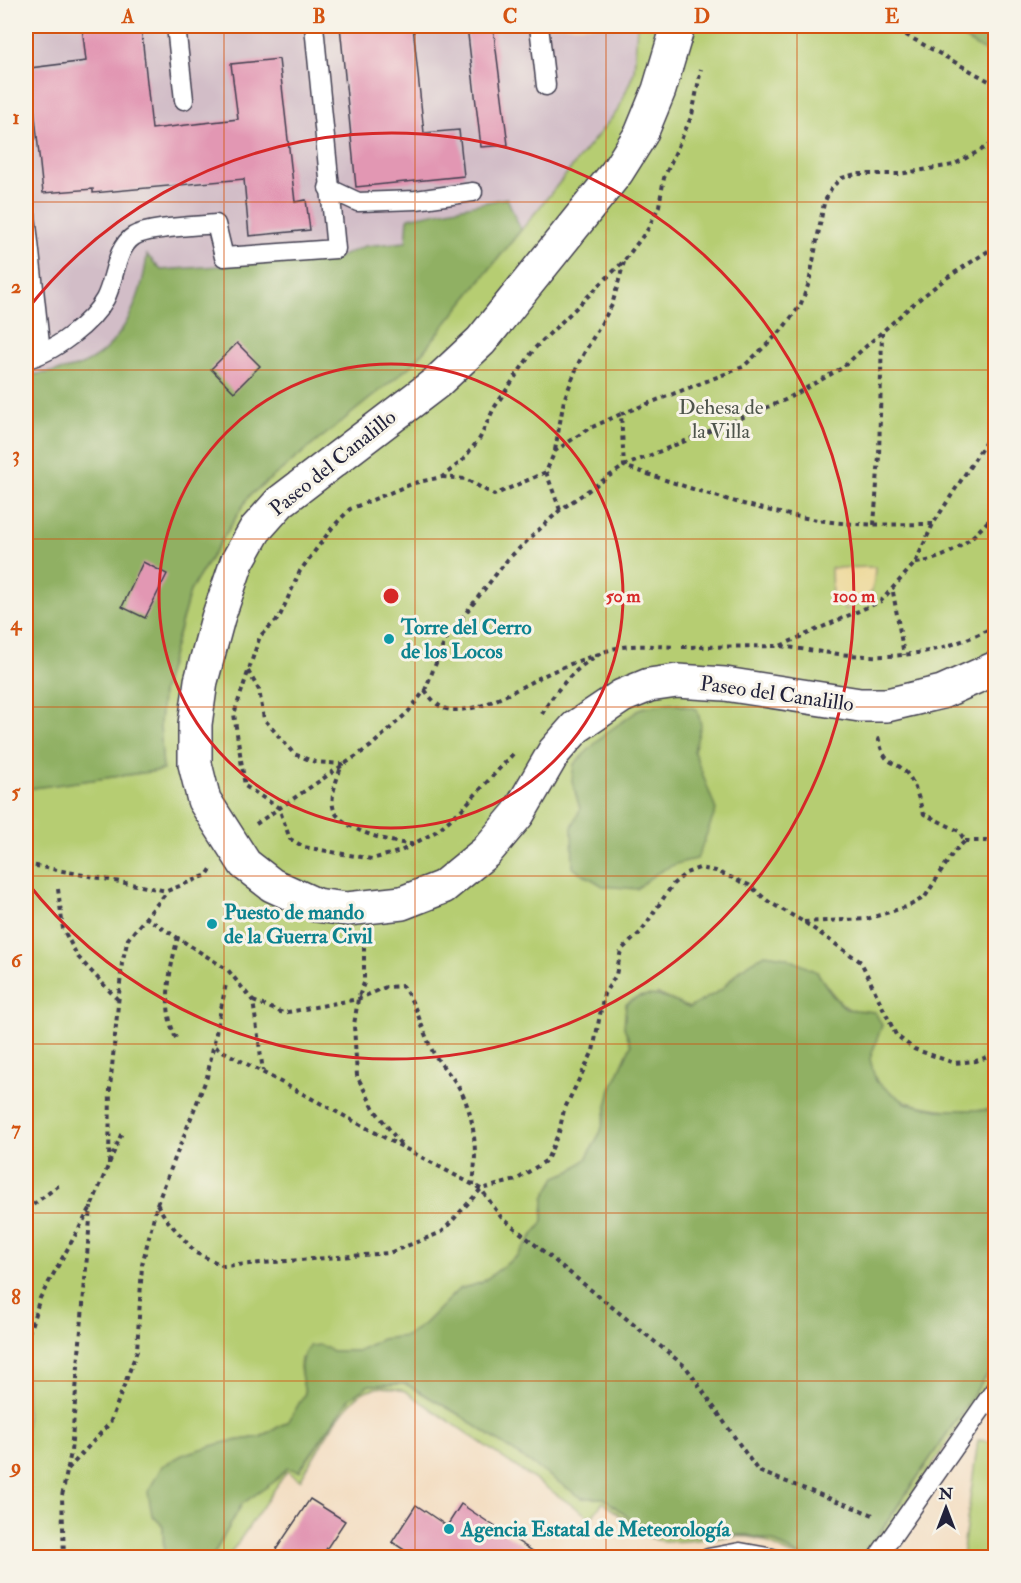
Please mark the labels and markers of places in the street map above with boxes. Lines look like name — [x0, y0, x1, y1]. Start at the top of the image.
centre of rings — [381, 586, 401, 606]
place label: Torre del Cerro de los Locos — [400, 614, 532, 665]
marker: Torre del Cerro de los Locos — [382, 632, 396, 646]
place label: Puesto de mando de la Guerra Civil — [224, 899, 373, 950]
marker: Puesto de mando de la Guerra Civil — [205, 917, 219, 931]
place label: Agencia Estatal de Meteorología — [460, 1516, 731, 1543]
marker: Agencia Estatal de Meteorología — [442, 1522, 456, 1536]

